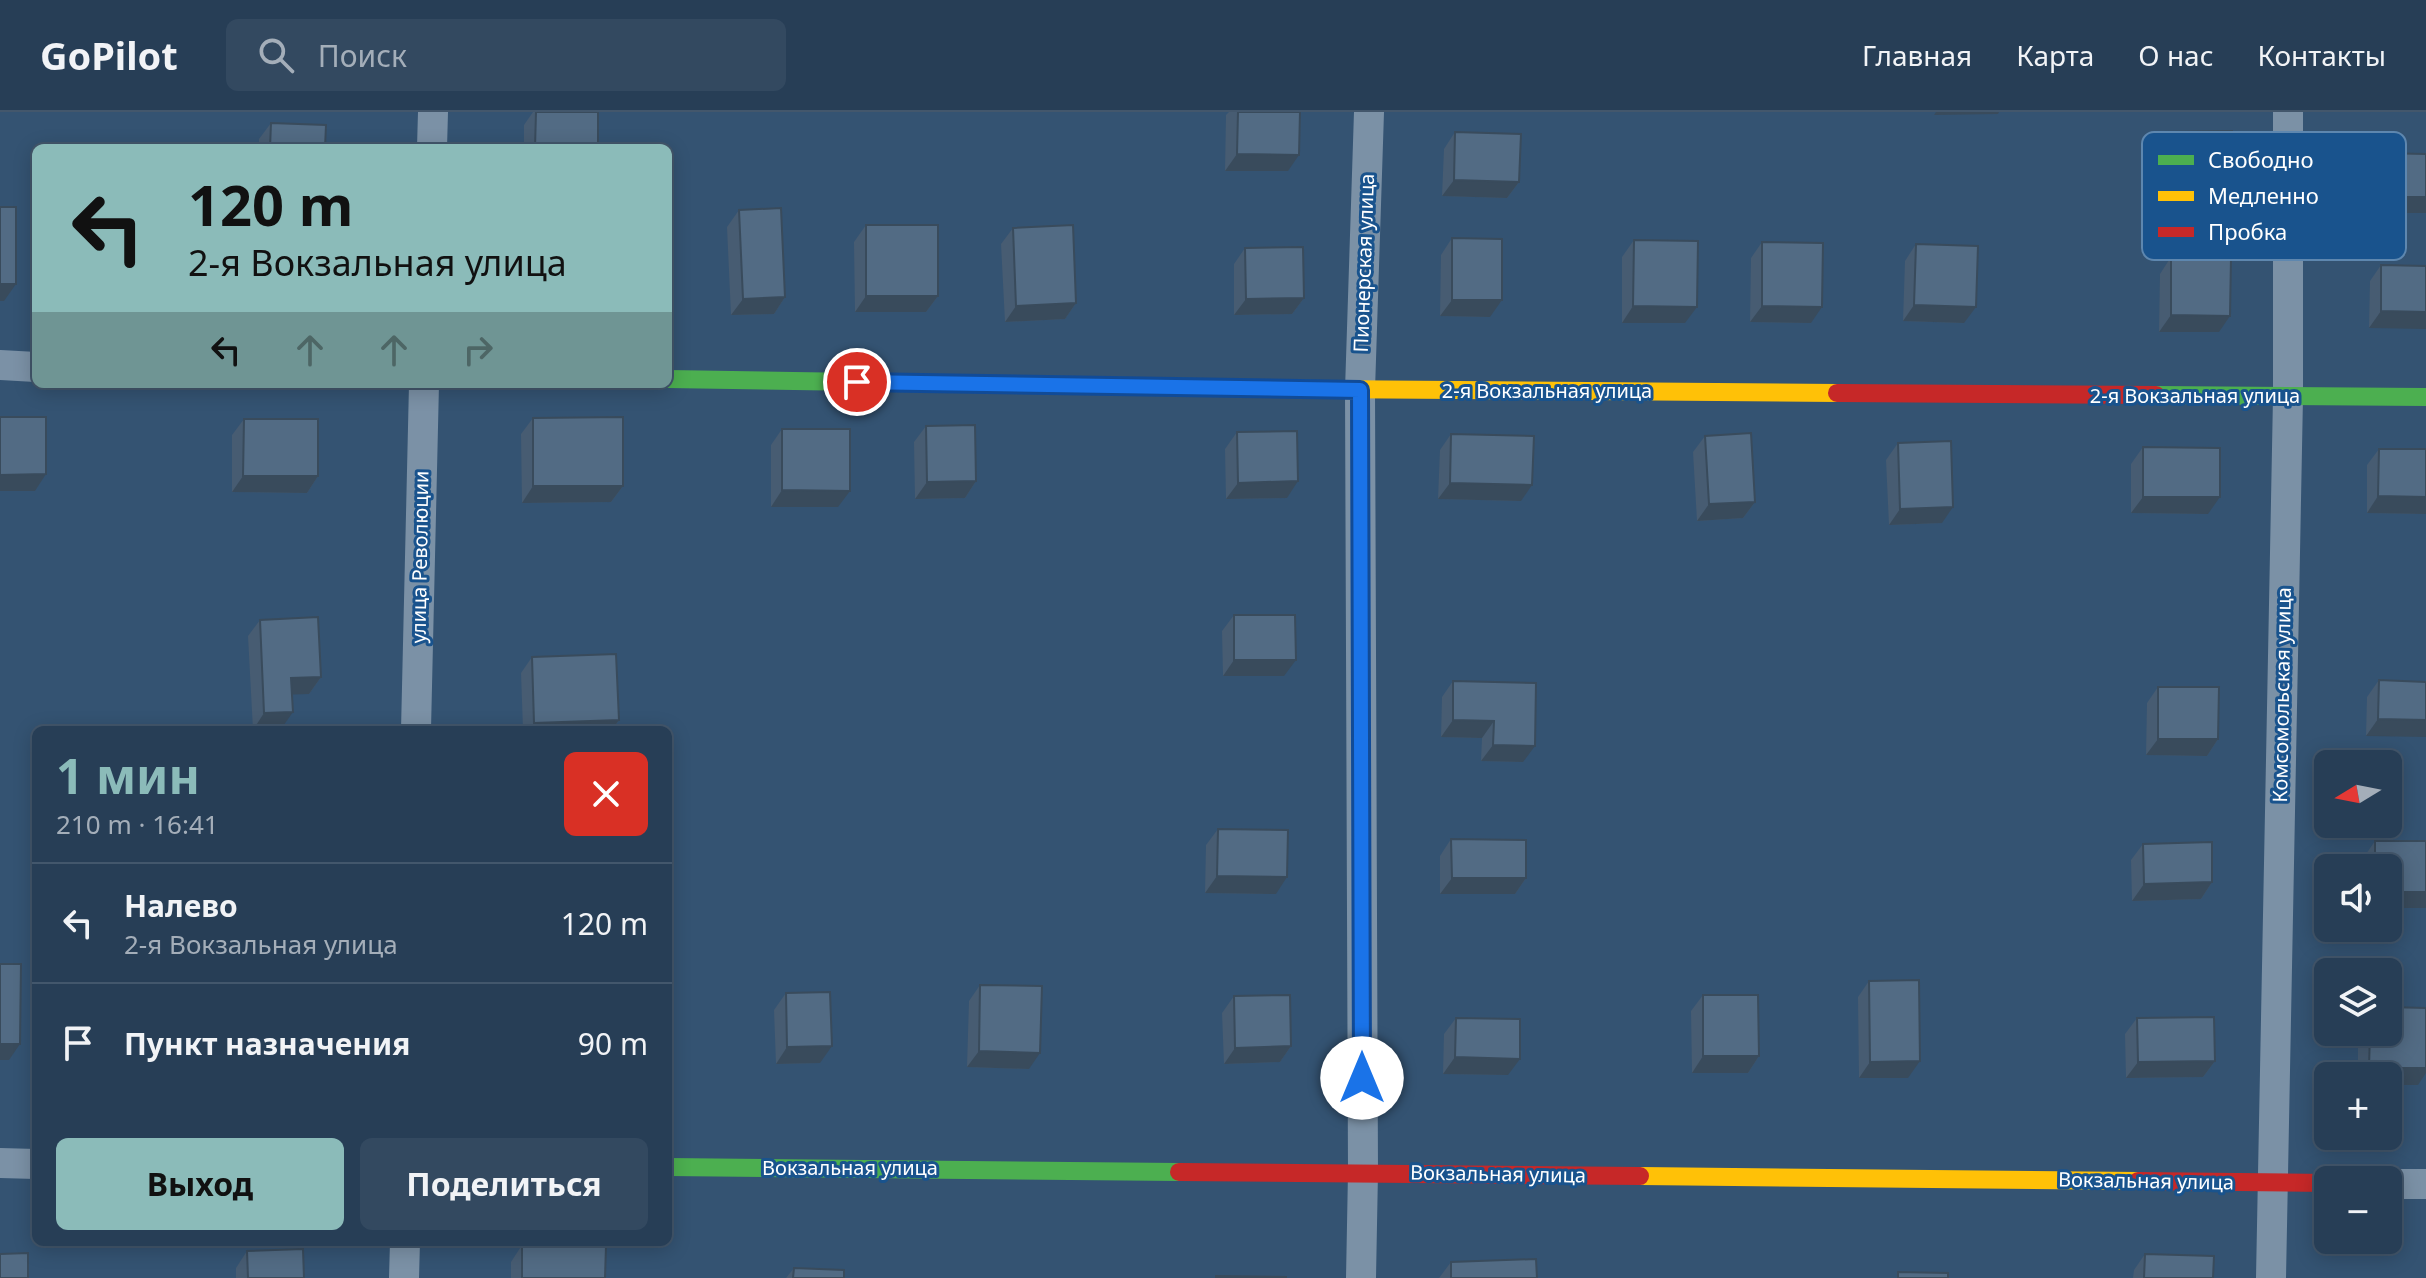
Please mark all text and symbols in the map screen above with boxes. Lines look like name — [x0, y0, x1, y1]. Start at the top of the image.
search box — [226, 19, 786, 91]
text: GoPilot — [40, 29, 178, 81]
icon: search — [254, 33, 298, 77]
text: Поиск — [318, 35, 407, 76]
text: Главная — [1862, 36, 1972, 74]
text: Карта — [2016, 36, 2094, 74]
text: О нас — [2138, 36, 2214, 74]
text: Контакты — [2258, 36, 2386, 74]
legend — [2142, 132, 2406, 260]
text: Свободно — [2208, 144, 2313, 174]
text: 120 m — [188, 166, 353, 242]
street label: Пионерская улица — [1347, 173, 1380, 353]
icon: left — [56, 176, 160, 280]
text: Медленно — [2208, 180, 2319, 210]
text: Пробка — [2208, 216, 2287, 246]
text: 2-я Вокзальная улица — [188, 238, 567, 287]
icon: left — [204, 328, 248, 372]
icon: ahead — [288, 328, 332, 372]
icon: ahead — [372, 328, 416, 372]
icon: right — [456, 328, 500, 372]
pin — [823, 348, 891, 416]
icon: arrive — [835, 360, 879, 404]
street label: 2-я Вокзальная улица — [1442, 377, 1652, 404]
street label: 2-я Вокзальная улица — [2090, 382, 2300, 409]
street label: улица Революции — [404, 470, 435, 644]
street label: Комсомольская улица — [2266, 587, 2297, 803]
text: 1 мин — [56, 743, 200, 808]
north arrow — [2314, 750, 2402, 838]
map controls — [2314, 750, 2402, 1254]
button: close — [564, 752, 648, 836]
text: 210 m · 16:41 — [56, 806, 219, 842]
button: sound — [2314, 854, 2402, 942]
text: Налево — [124, 885, 238, 926]
icon: left — [56, 901, 100, 945]
text: 120 m — [561, 903, 648, 944]
text: 2-я Вокзальная улица — [124, 926, 398, 962]
button: layers — [2314, 958, 2402, 1046]
icon: arrive — [56, 1021, 100, 1065]
text: Пункт назначения — [124, 1023, 410, 1064]
text: 90 m — [578, 1023, 648, 1064]
position arrow — [1320, 1036, 1404, 1120]
button: + — [2314, 1062, 2402, 1150]
button: Выход — [56, 1138, 344, 1230]
button: Поделиться — [360, 1138, 648, 1230]
street label: Вокзальная улица — [762, 1154, 938, 1181]
street label: Вокзальная улица — [1410, 1158, 1586, 1189]
street label: Вокзальная улица — [2058, 1165, 2234, 1196]
button: − — [2314, 1166, 2402, 1254]

